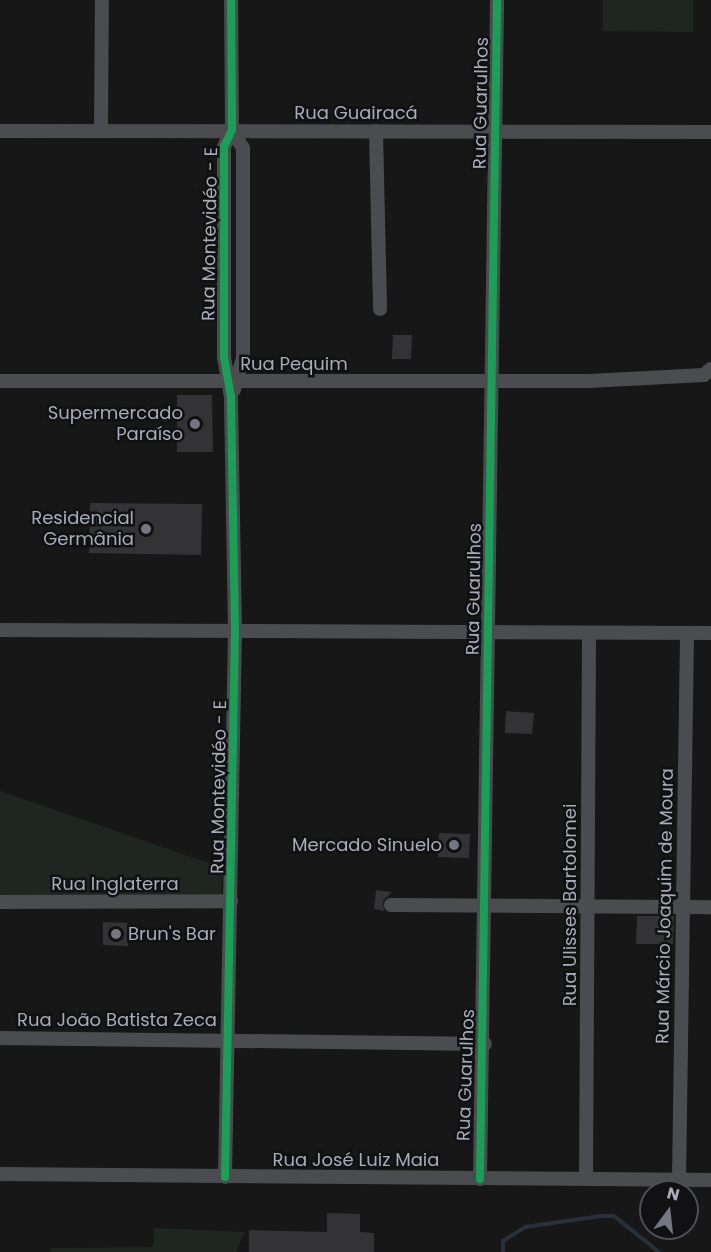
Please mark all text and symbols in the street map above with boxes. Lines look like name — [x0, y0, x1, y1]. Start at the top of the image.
street label: Rua Guarulhos — [469, 37, 493, 169]
street label: Rua Guairacá — [294, 102, 418, 124]
street label: Rua Montevidéo - E — [198, 147, 222, 321]
street label: Rua Pequim — [240, 353, 348, 375]
place label: Supermercado Paraíso — [48, 403, 183, 446]
marker: Supermercado Paraíso — [188, 417, 202, 431]
place label: Residencial Germânia — [31, 508, 134, 550]
marker: Residencial Germânia — [139, 522, 153, 536]
street label: Rua Guarulhos — [462, 523, 486, 655]
street label: Rua Montevidéo - E — [207, 700, 231, 874]
street label: Rua Márcio Joaquim de Moura — [652, 768, 678, 1044]
street label: Rua Ulisses Bartolomei — [559, 804, 581, 1006]
place label: Mercado Sinuelo — [292, 834, 442, 856]
marker: Mercado Sinuelo — [447, 838, 461, 852]
street label: Rua Inglaterra — [51, 873, 179, 895]
place label: Brun's Bar — [128, 923, 216, 945]
marker: Brun's Bar — [109, 927, 123, 941]
street label: Rua João Batista Zeca — [17, 1009, 217, 1031]
street label: Rua Guarulhos — [453, 1009, 479, 1141]
street label: Rua José Luiz Maia — [273, 1149, 439, 1171]
north arrow — [639, 1180, 699, 1240]
text: N — [664, 1181, 682, 1207]

